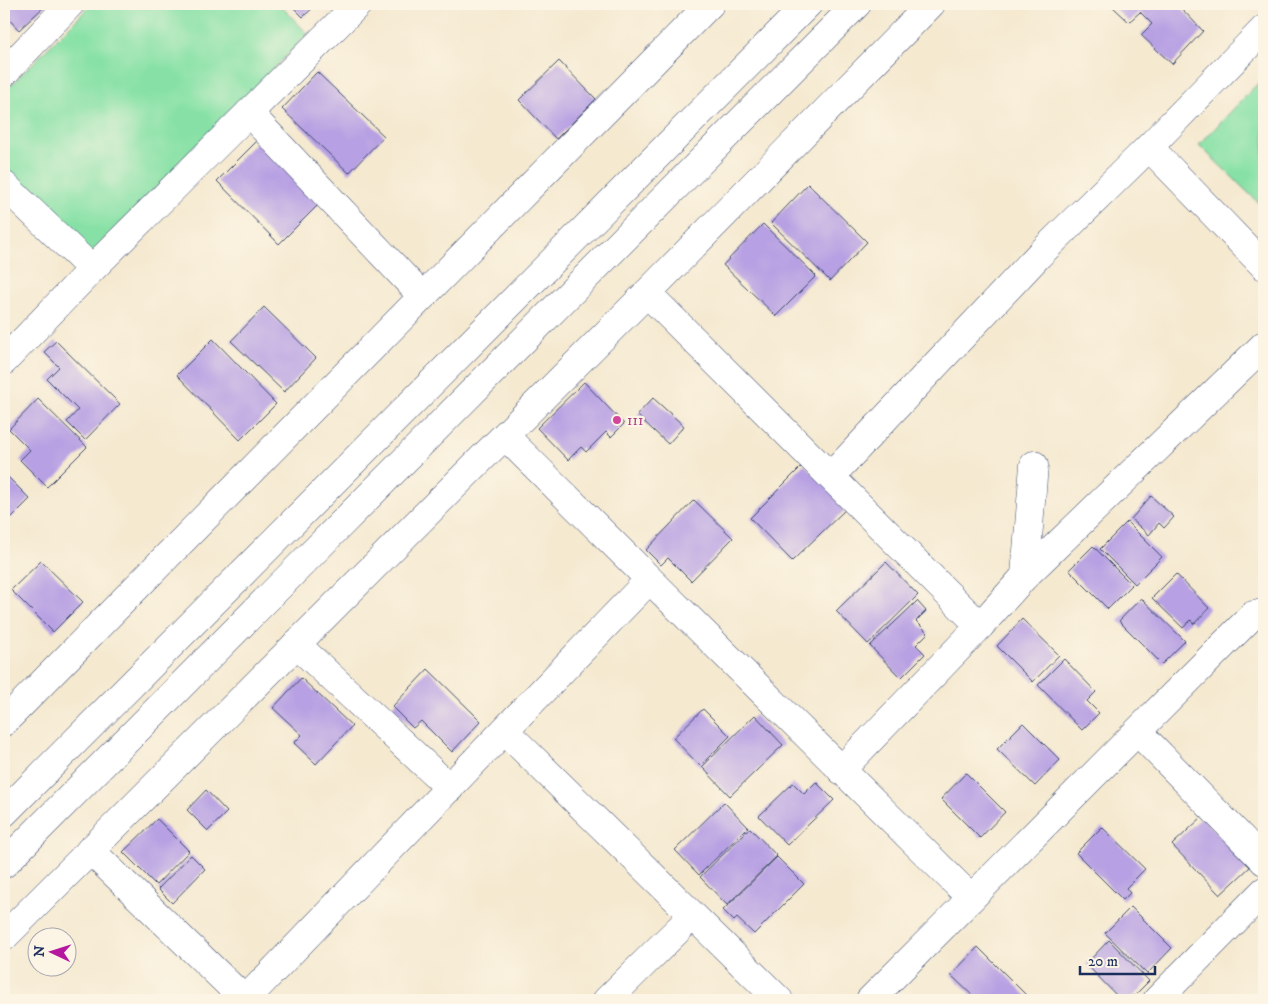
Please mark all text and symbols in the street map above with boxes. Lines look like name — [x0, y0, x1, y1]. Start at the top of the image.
place label: 111 — [627, 411, 644, 430]
marker: 111 — [611, 414, 623, 426]
north arrow — [28, 926, 78, 976]
text: N — [31, 944, 49, 958]
scale bar — [1080, 944, 1156, 976]
text: 20 m — [1088, 952, 1118, 971]

